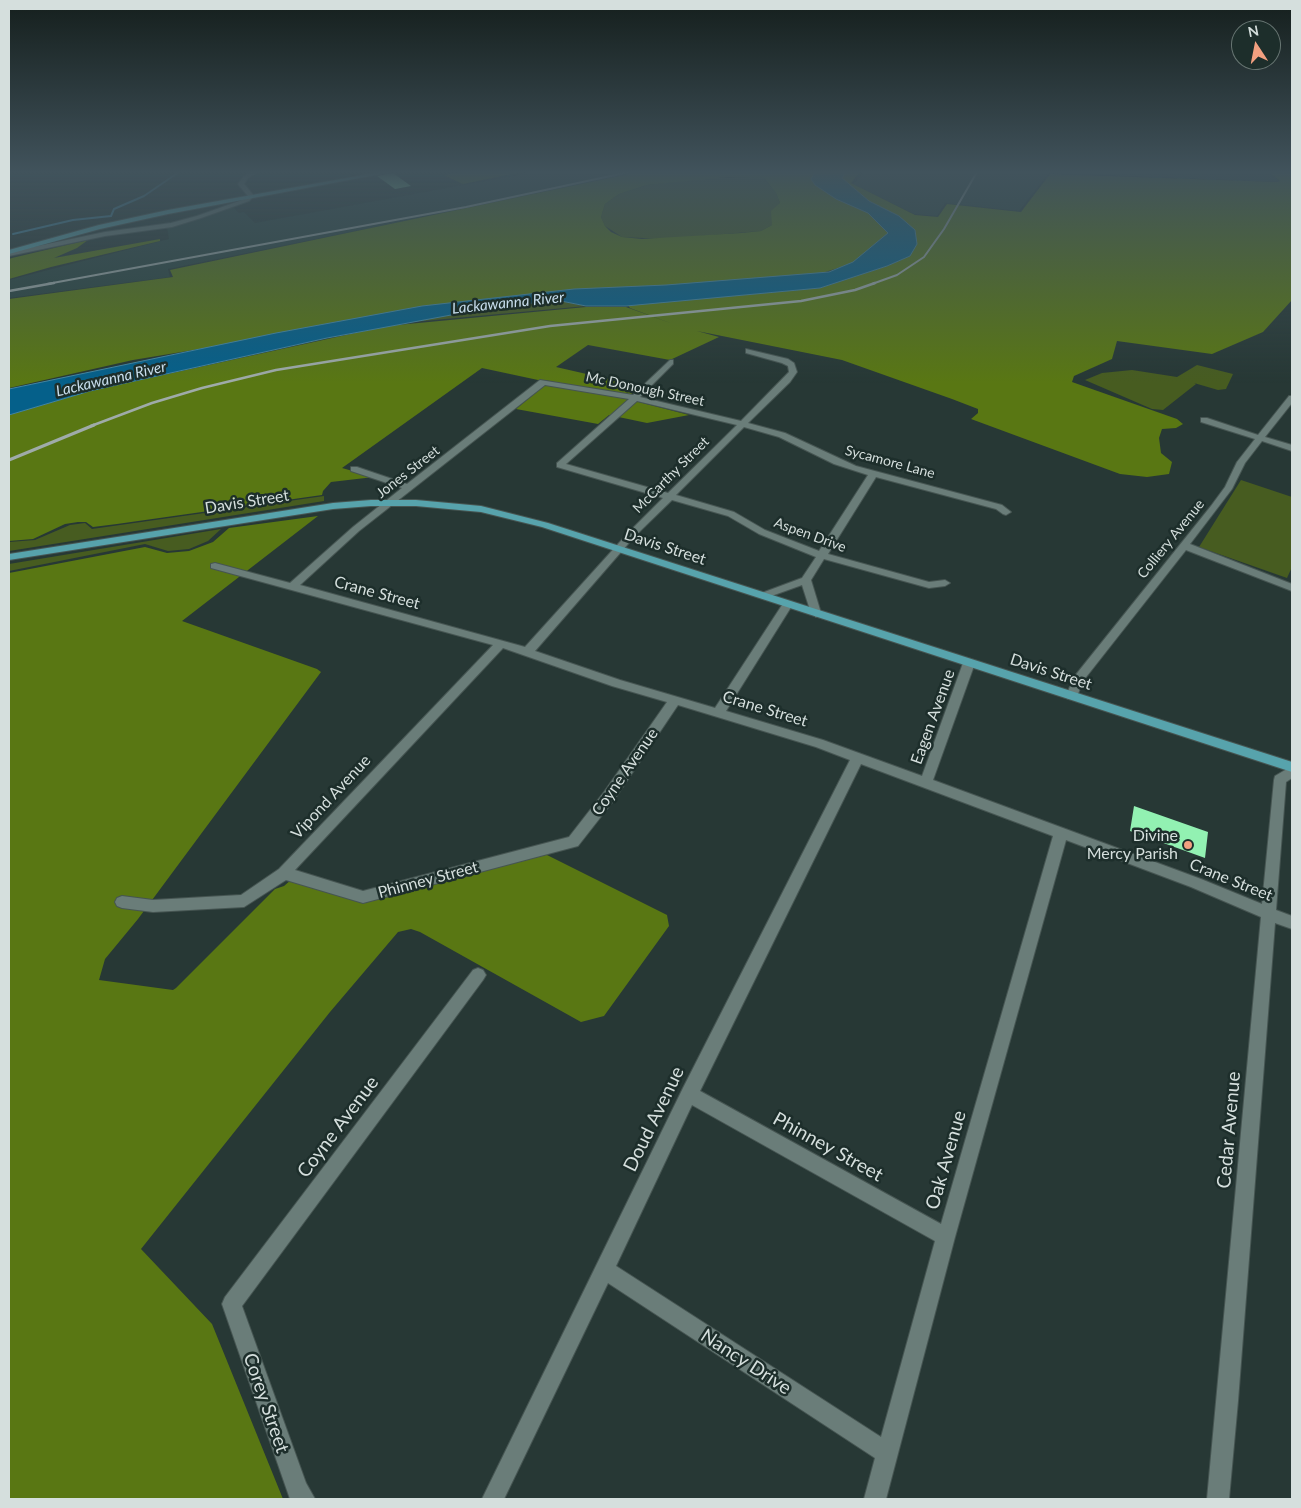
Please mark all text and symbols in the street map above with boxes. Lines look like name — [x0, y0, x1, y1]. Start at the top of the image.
north arrow — [1231, 20, 1281, 70]
text: N — [1246, 21, 1260, 40]
water label: Lackawanna River — [451, 288, 565, 318]
water label: Lackawanna River — [54, 358, 168, 400]
street label: Mc Donough Street — [584, 368, 706, 410]
street label: McCarthy Street — [629, 433, 713, 517]
street label: Jones Street — [373, 442, 443, 502]
street label: Sycamore Lane — [843, 442, 937, 482]
street label: Davis Street — [204, 486, 290, 518]
street label: Colliery Avenue — [1134, 496, 1208, 582]
street label: Aspen Drive — [772, 514, 848, 556]
street label: Davis Street — [622, 525, 708, 569]
street label: Crane Street — [332, 572, 422, 614]
street label: Davis Street — [1008, 650, 1094, 694]
street label: Eagen Avenue — [907, 667, 959, 767]
street label: Crane Street — [720, 687, 810, 731]
street label: Coyne Avenue — [588, 725, 662, 819]
street label: Vipond Avenue — [287, 751, 375, 843]
place label: Divine Mercy Parish — [1087, 826, 1178, 864]
marker: Divine Mercy Parish — [1182, 839, 1194, 851]
street label: Crane Street — [1187, 855, 1275, 905]
street label: Phinney Street — [376, 857, 480, 903]
street label: Doud Avenue — [619, 1063, 689, 1175]
street label: Cedar Avenue — [1213, 1071, 1245, 1189]
street label: Coyne Avenue — [292, 1072, 384, 1182]
street label: Phinney Street — [769, 1107, 887, 1187]
street label: Oak Avenue — [921, 1108, 971, 1212]
street label: Nancy Drive — [696, 1324, 796, 1400]
street label: Corey Street — [238, 1350, 294, 1456]

